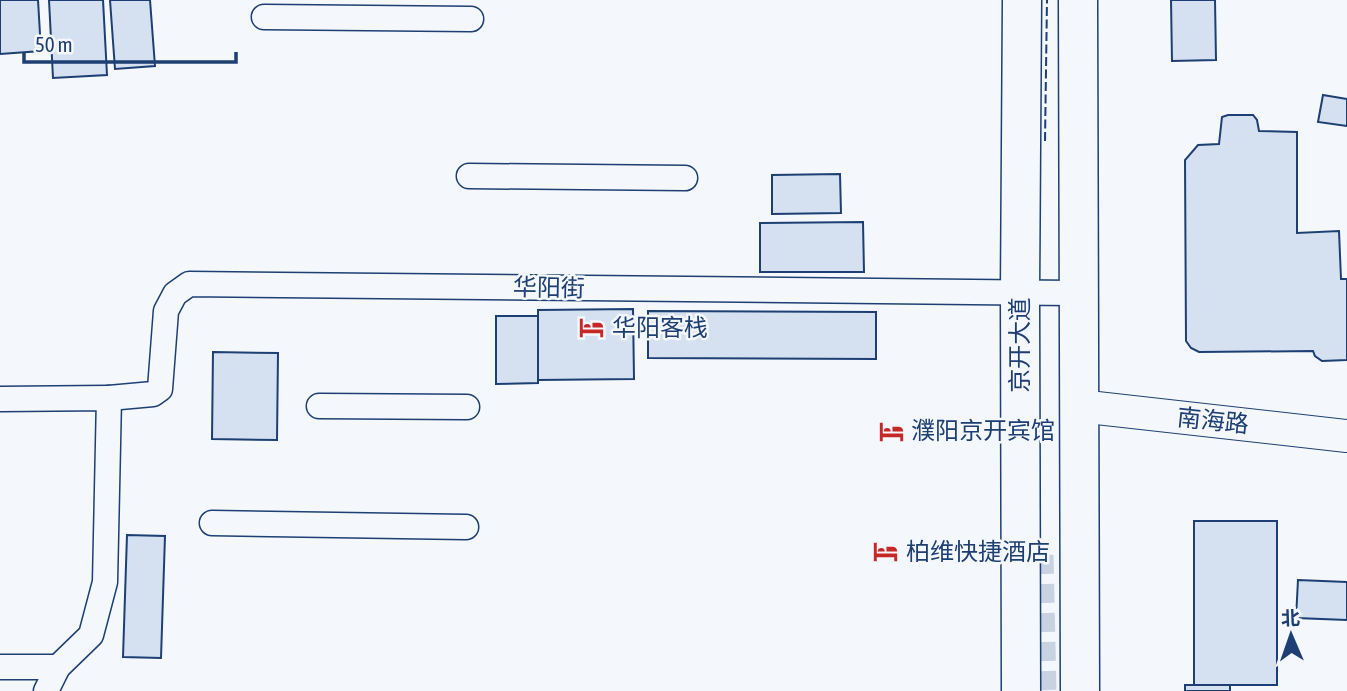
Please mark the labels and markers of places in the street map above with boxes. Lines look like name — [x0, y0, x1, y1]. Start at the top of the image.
hotel icon: 华阳客栈 — [578, 314, 606, 342]
place label: 华阳客栈 — [612, 314, 708, 341]
hotel icon: 濮阳京开宾馆 — [877, 417, 905, 445]
place label: 濮阳京开宾馆 — [911, 417, 1055, 444]
hotel icon: 柏维快捷酒店 — [872, 538, 900, 566]
place label: 柏维快捷酒店 — [906, 538, 1050, 565]

